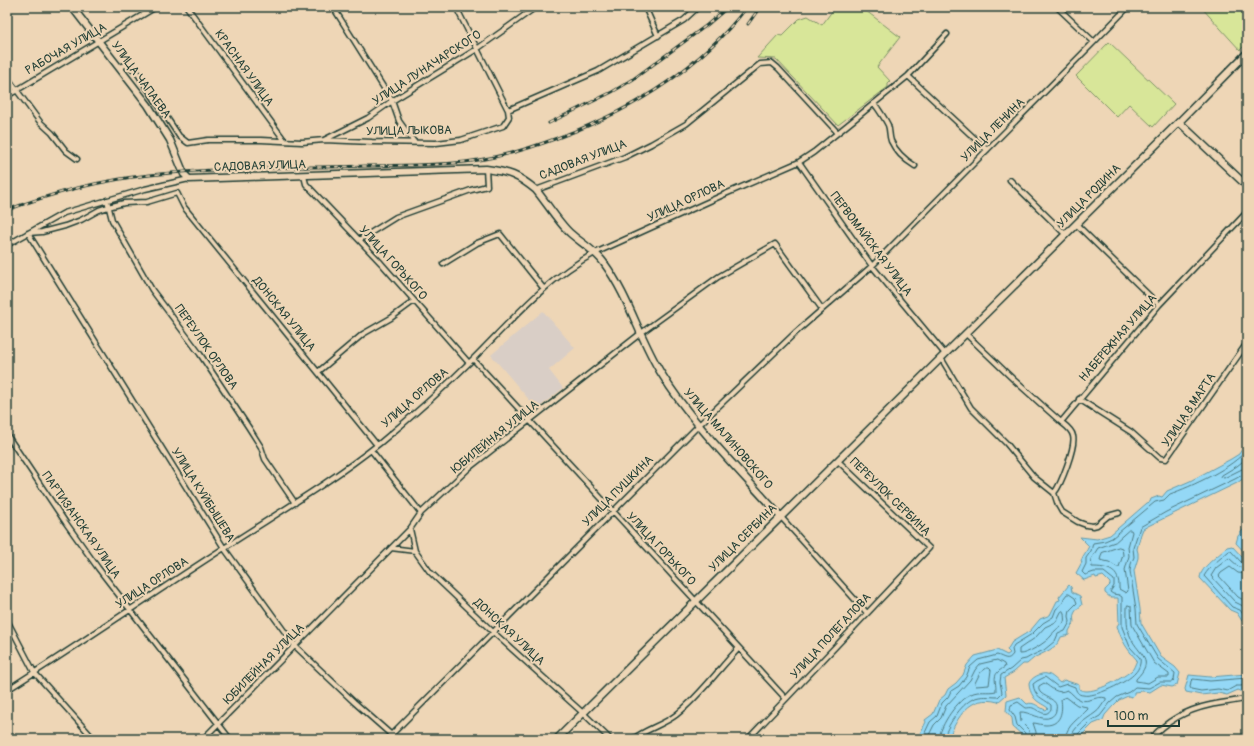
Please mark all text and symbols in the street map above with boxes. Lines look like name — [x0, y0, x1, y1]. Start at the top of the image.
street label: РАБОЧАЯ УЛИЦА — [23, 20, 109, 78]
street label: КРАСНАЯ УЛИЦА — [211, 27, 277, 109]
street label: УЛИЦА ЛУНАЧАРСКОГО — [370, 27, 484, 109]
street label: УЛИЦА ЧАПАЕВА — [108, 39, 174, 122]
street label: УЛИЦА ЛЕНИНА — [958, 95, 1028, 165]
street label: УЛИЦА ЛЫКОВА — [366, 123, 452, 139]
street label: САДОВАЯ УЛИЦА — [537, 136, 629, 183]
street label: САДОВАЯ УЛИЦА — [214, 157, 306, 175]
street label: УЛИЦА РОДИНА — [1054, 161, 1124, 231]
street label: УЛИЦА ОРЛОВА — [645, 176, 727, 225]
street label: ПЕРВОМАЙСКАЯ УЛИЦА — [827, 189, 915, 299]
street label: УЛИЦА ГОРЬКОГО — [356, 223, 431, 304]
street label: ДОНСКАЯ УЛИЦА — [249, 273, 319, 355]
street label: НАБЕРЕЖНАЯ УЛИЦА — [1076, 291, 1160, 385]
street label: ПЕРЕУЛОК ОРЛОВА — [171, 302, 241, 392]
street label: УЛИЦА ОРЛОВА — [379, 365, 452, 431]
street label: УЛИЦА 8 МАРТА — [1159, 370, 1219, 450]
street label: УЛИЦА МАЛИНОВСКОГО — [680, 386, 776, 493]
street label: ЮБИЛЕЙНАЯ УЛИЦА — [448, 397, 542, 477]
street label: УЛИЦА КУЙБЫШЕВА — [168, 445, 238, 545]
street label: УЛИЦА ПУШКИНА — [579, 452, 657, 530]
street label: ПЕРЕУЛОК СЕРБИНА — [846, 455, 934, 540]
street label: ПАРТИЗАНСКАЯ УЛИЦА — [38, 469, 124, 581]
street label: УЛИЦА СЕРБИНА — [706, 501, 780, 575]
street label: УЛИЦА ГОРЬКОГО — [623, 509, 699, 589]
street label: УЛИЦА ОРЛОВА — [113, 554, 191, 612]
street label: УЛИЦА ПОЛЕГАЛОВА — [787, 590, 875, 682]
street label: ДОНСКАЯ УЛИЦА — [470, 594, 548, 669]
street label: ЮБИЛЕЙНАЯ УЛИЦА — [220, 620, 308, 708]
scale bar — [1108, 702, 1179, 728]
text: 100 m — [1114, 709, 1149, 724]

